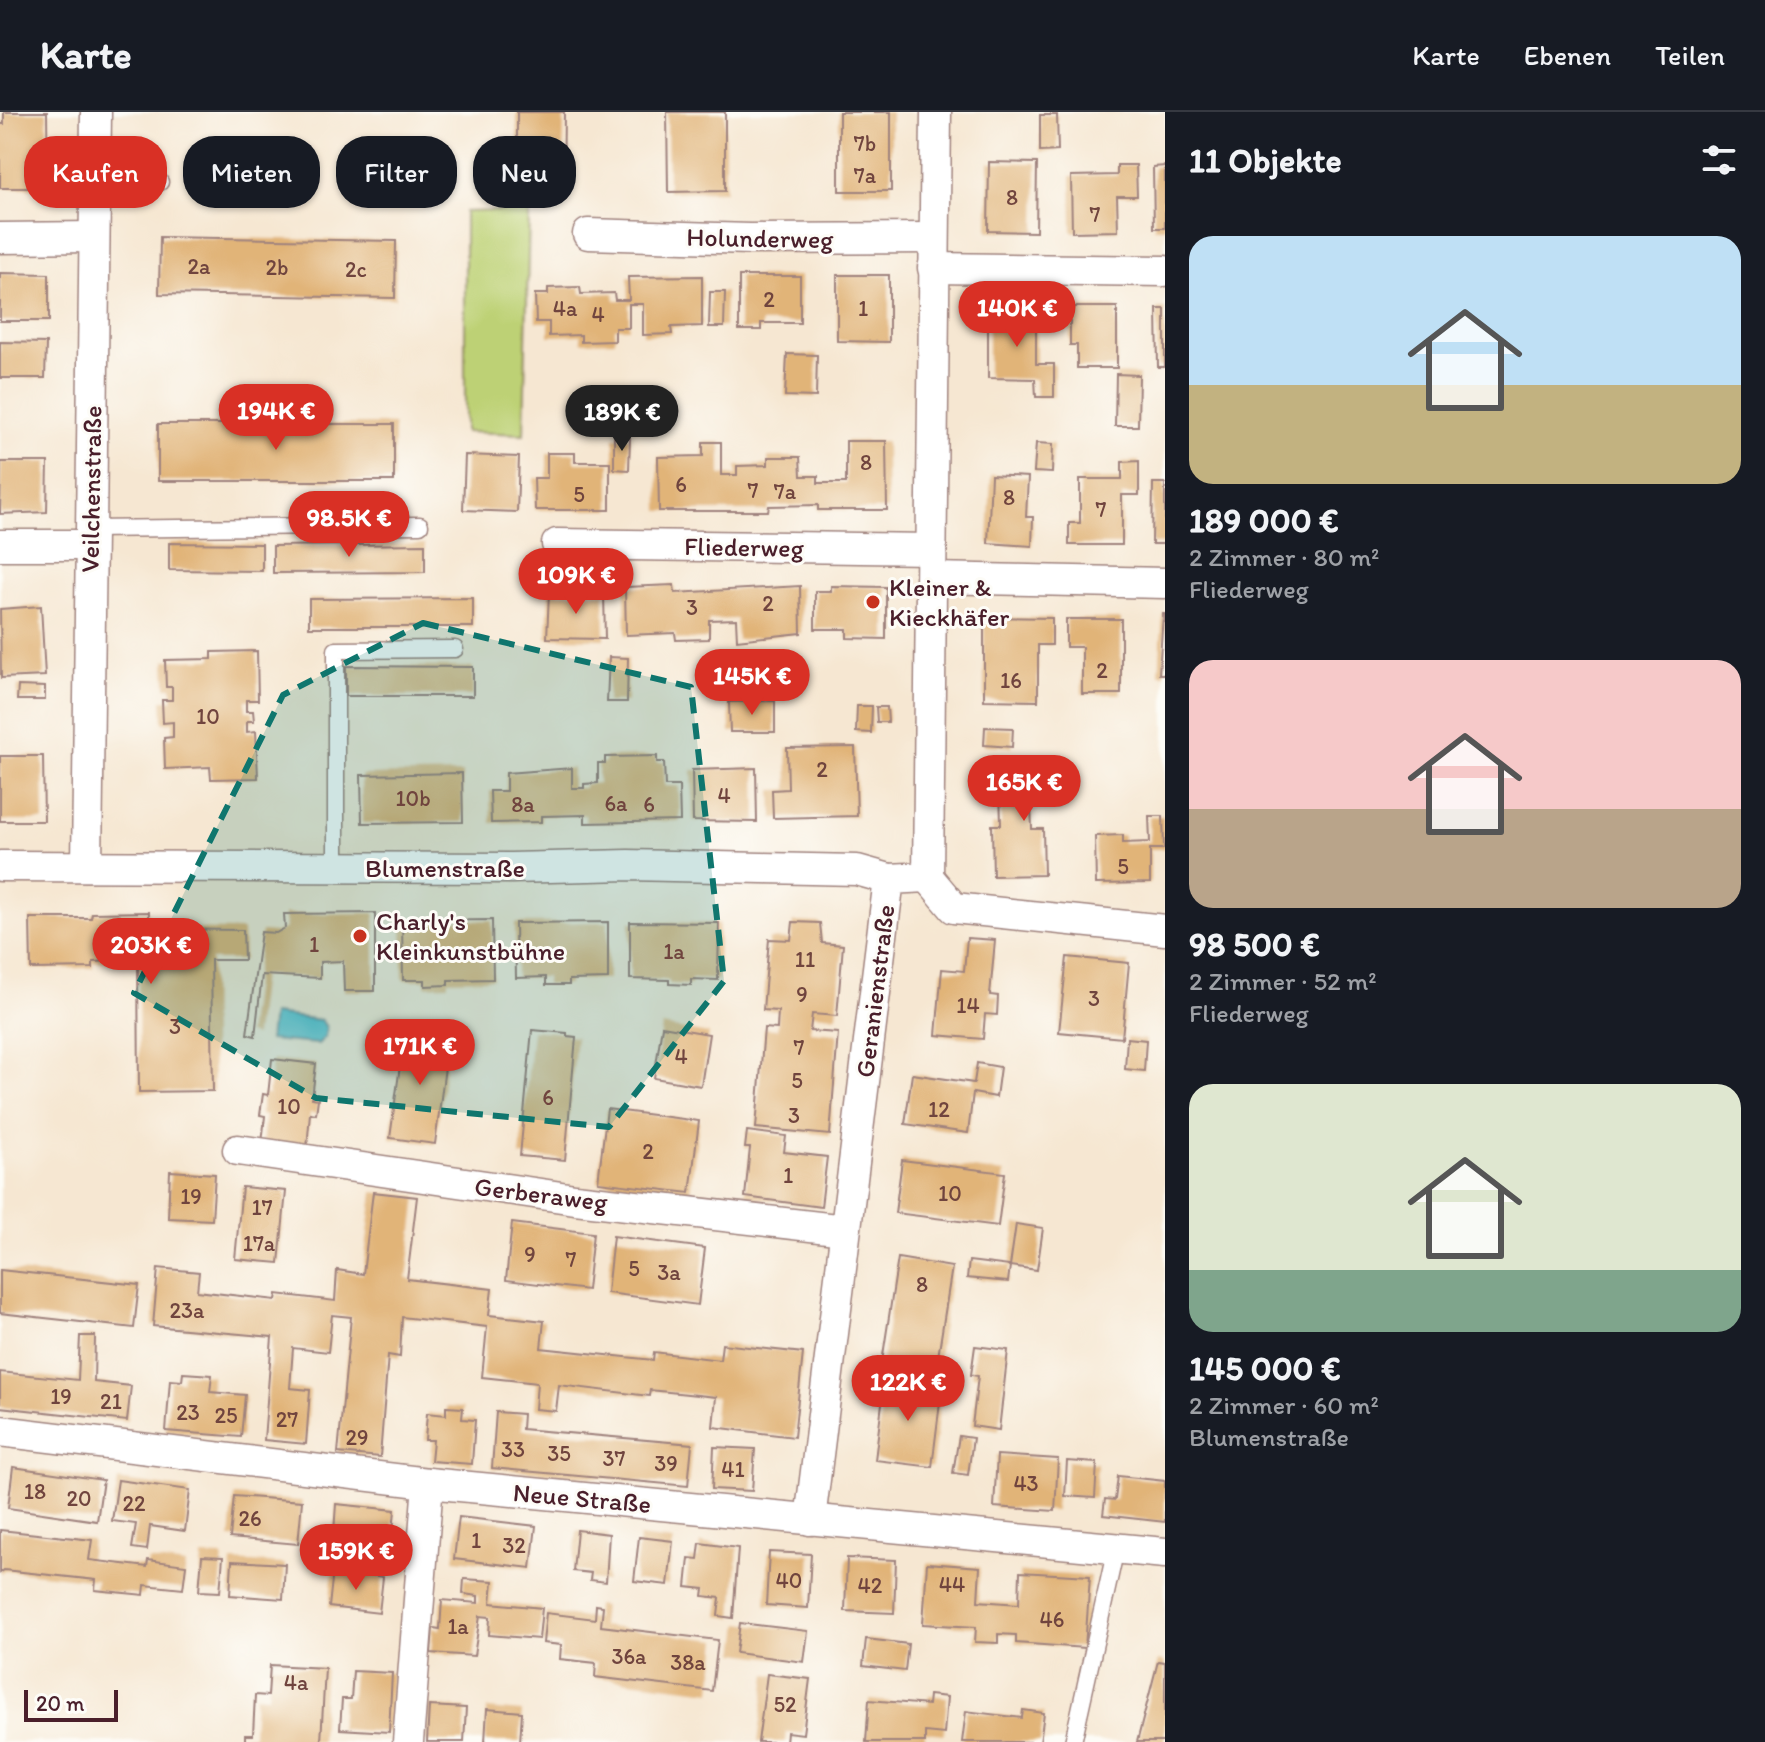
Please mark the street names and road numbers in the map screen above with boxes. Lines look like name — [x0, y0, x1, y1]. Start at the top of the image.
street label: Holunderweg — [686, 221, 835, 255]
street label: Veilchenstraße — [74, 405, 108, 573]
street label: Fliederweg — [684, 530, 805, 564]
street label: Blumenstraße — [365, 852, 525, 884]
street label: Geranienstraße — [849, 903, 901, 1079]
street label: Gerberaweg — [473, 1170, 610, 1218]
street label: Neue Straße — [512, 1476, 652, 1520]

